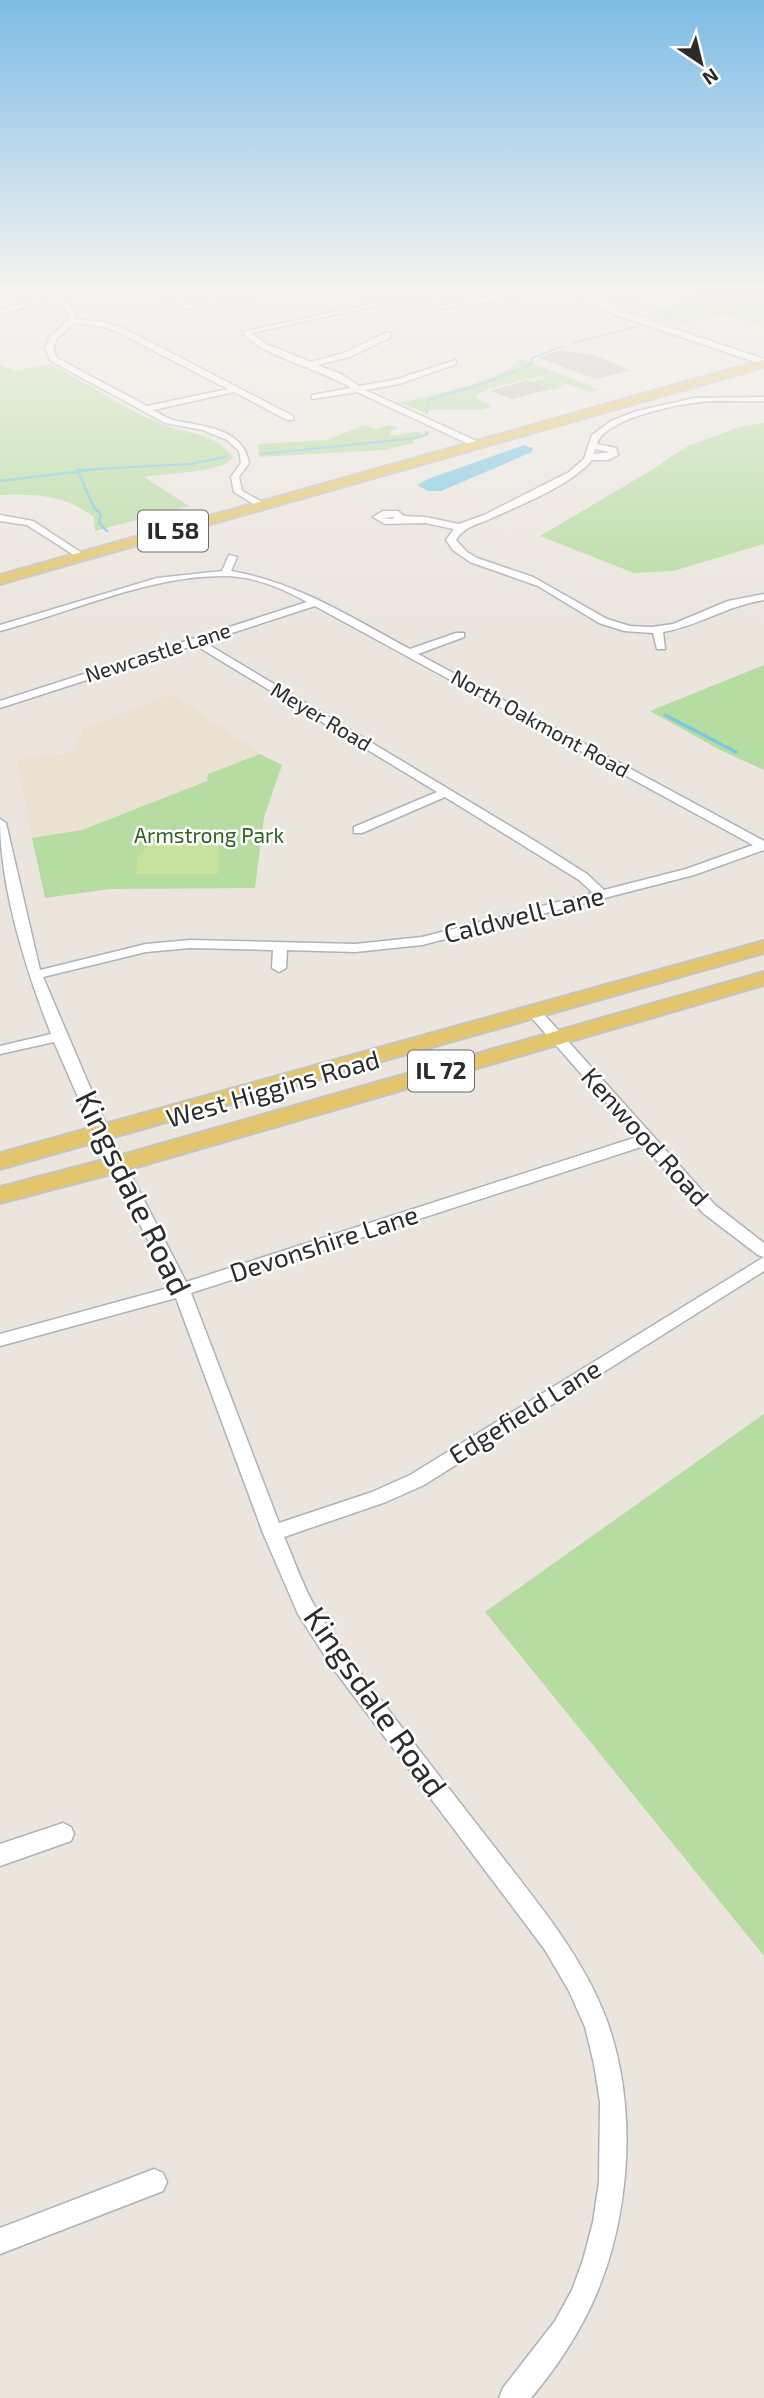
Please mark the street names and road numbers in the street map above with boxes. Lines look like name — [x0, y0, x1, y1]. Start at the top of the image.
road number: IL 58 — [138, 510, 208, 552]
street label: Newcastle Lane — [81, 616, 234, 687]
street label: North Oakmont Road — [447, 663, 634, 782]
street label: Meyer Road — [267, 676, 377, 756]
street label: Caldwell Lane — [440, 879, 607, 948]
street label: West Higgins Road — [162, 1042, 383, 1133]
road number: IL 72 — [408, 1050, 474, 1092]
street label: Kenwood Road — [576, 1060, 716, 1212]
street label: Kingsdale Road — [69, 1084, 201, 1301]
street label: Devonshire Lane — [226, 1198, 422, 1288]
street label: Edgefield Lane — [443, 1352, 606, 1470]
street label: Kingsdale Road — [297, 1599, 456, 1803]

